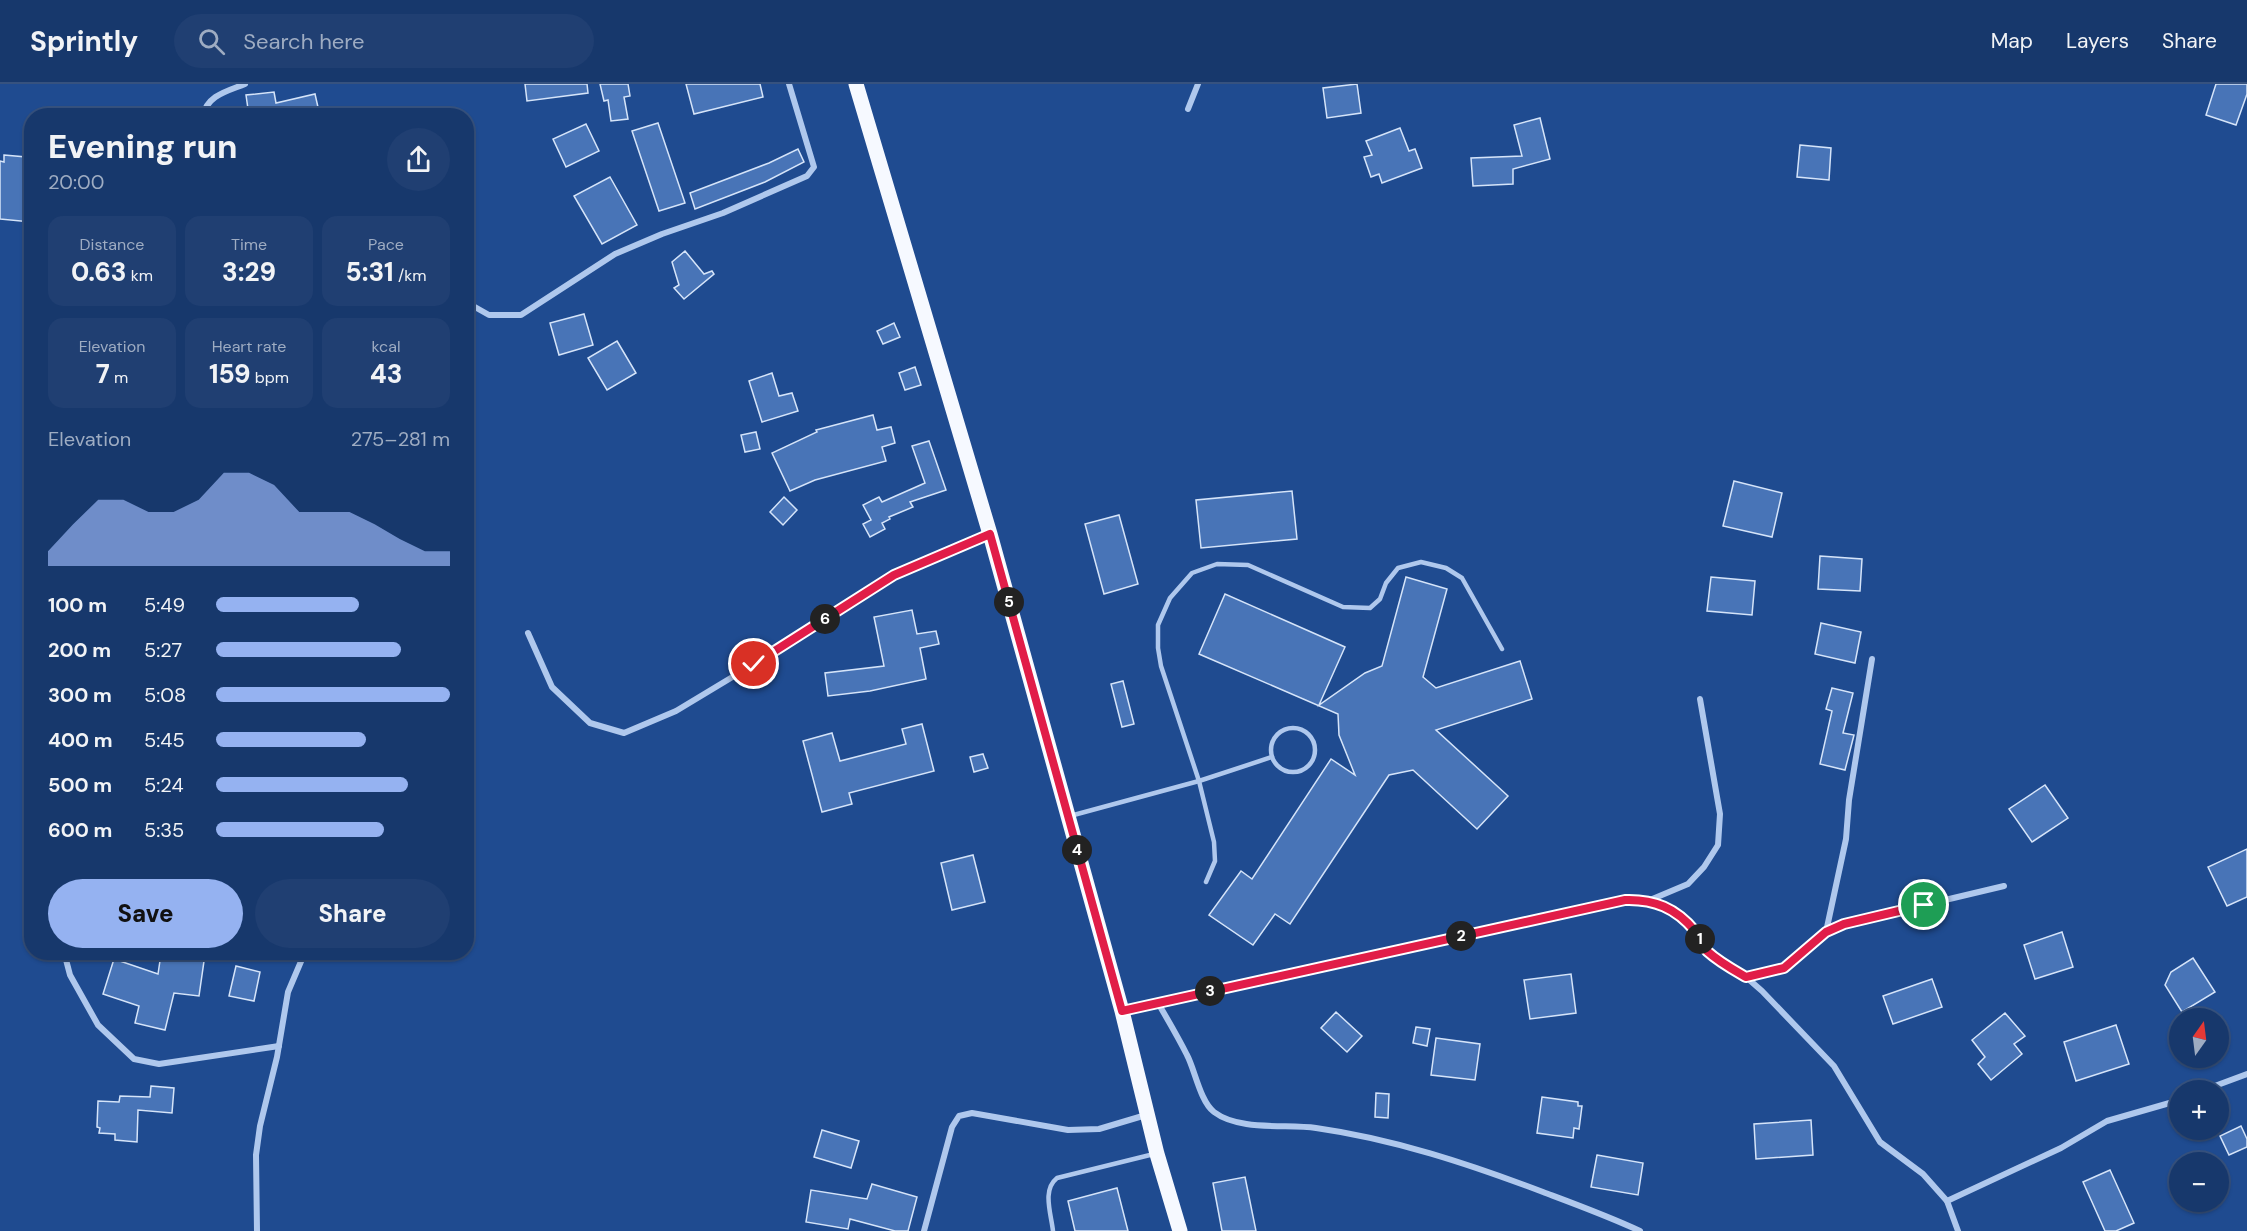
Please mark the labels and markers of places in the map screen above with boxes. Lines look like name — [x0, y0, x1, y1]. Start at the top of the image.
pin: 5 — [994, 587, 1024, 617]
pin: 6 — [810, 604, 840, 634]
pin — [728, 638, 779, 689]
pin: 4 — [1062, 835, 1092, 865]
pin — [1898, 879, 1949, 930]
pin: 2 — [1446, 921, 1476, 951]
pin: 1 — [1685, 924, 1715, 954]
pin: 3 — [1195, 976, 1225, 1006]

